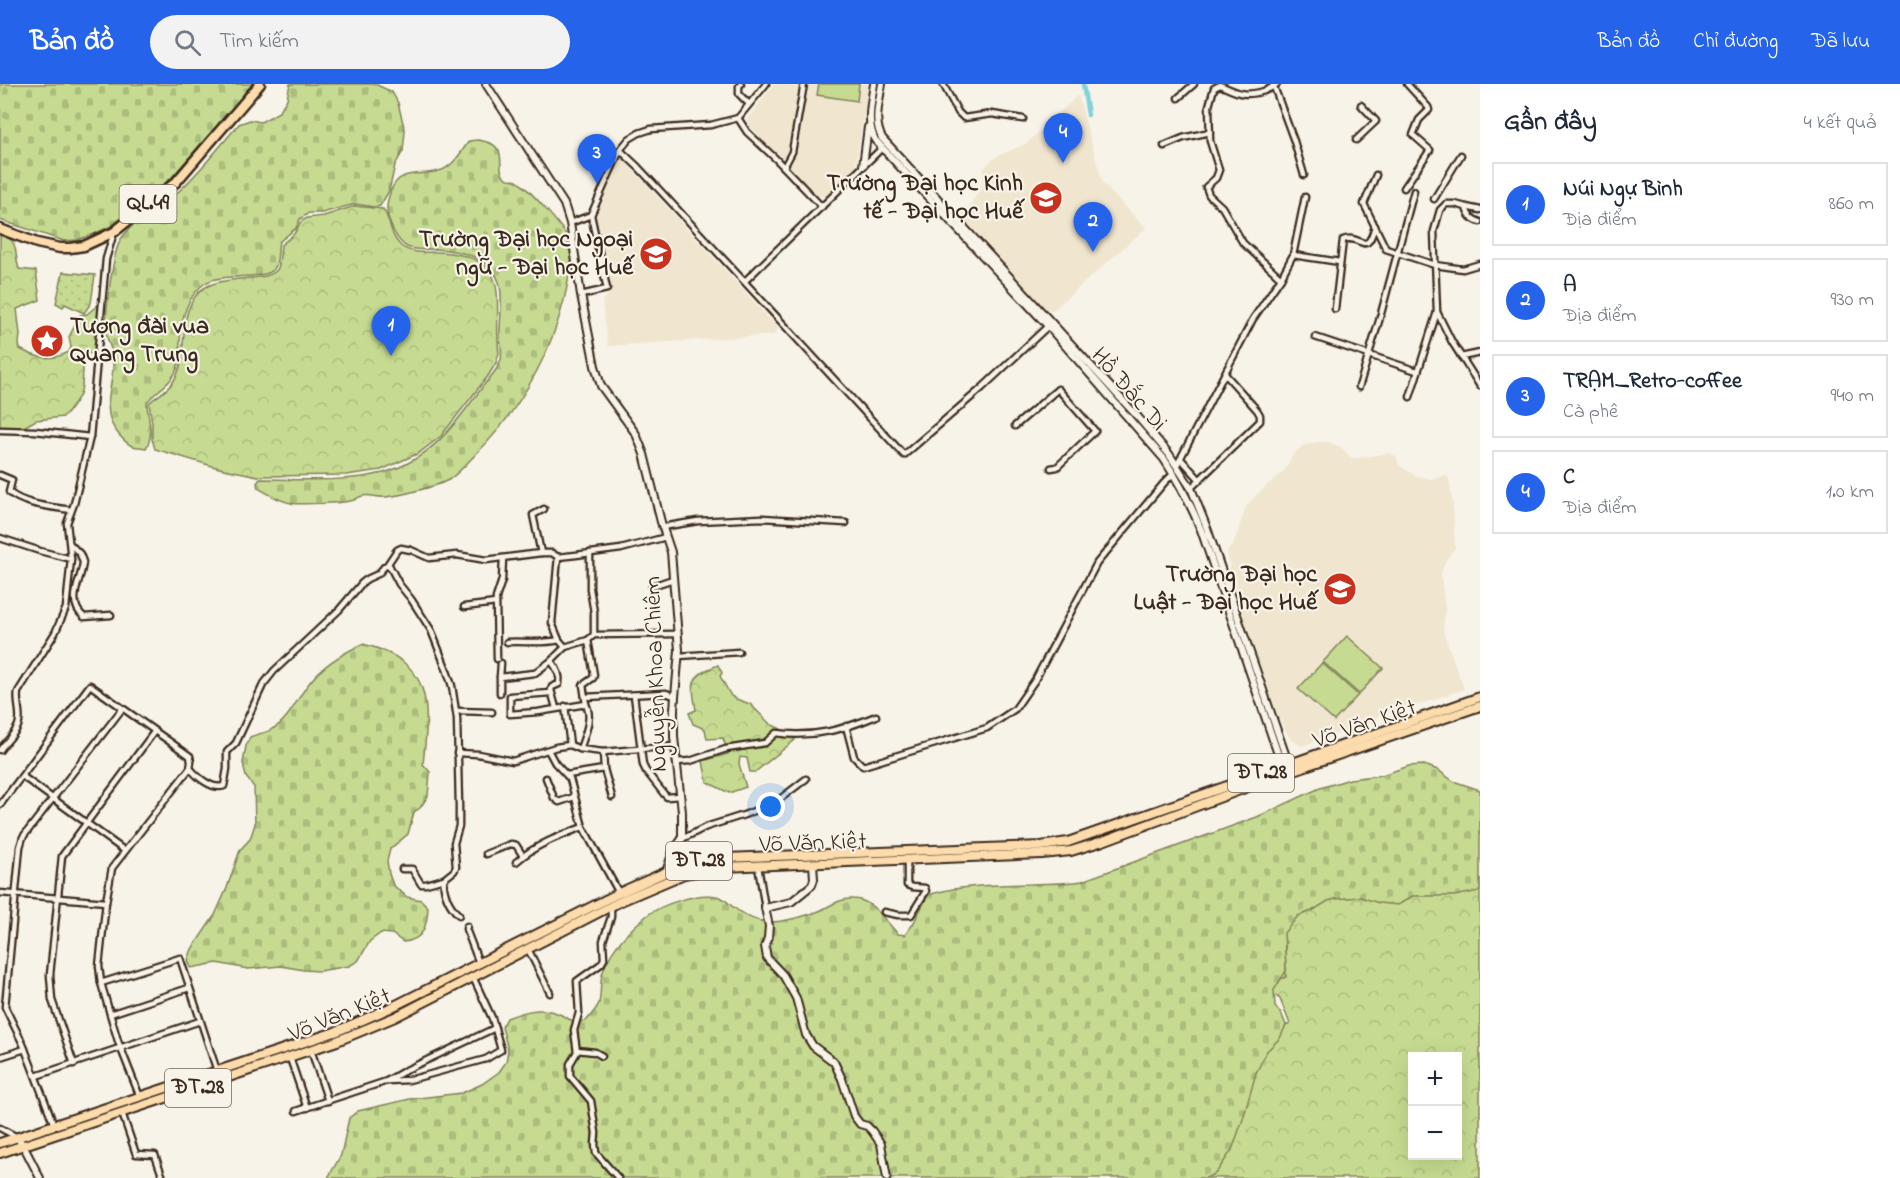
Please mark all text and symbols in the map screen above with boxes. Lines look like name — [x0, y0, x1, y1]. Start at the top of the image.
search box — [150, 15, 570, 69]
text: Bản đồ — [30, 22, 114, 63]
icon: search — [171, 26, 204, 59]
text: Tìm kiếm — [219, 26, 299, 58]
text: Bản đồ — [1597, 27, 1660, 57]
text: Chỉ đường — [1693, 27, 1778, 57]
text: Đã lưu — [1811, 27, 1870, 57]
text: Gần đây — [1504, 104, 1597, 142]
text: 4 kết quả — [1804, 109, 1876, 138]
pin: 4 — [1044, 113, 1082, 163]
pin: 3 — [578, 135, 616, 184]
place label: Trường Đại học Kinh tế - Đại học Huế — [826, 167, 1025, 230]
text: Núi Ngự Bình — [1563, 174, 1683, 206]
school or university icon: Trường Đại học Kinh tế - Đại học Huế — [1028, 180, 1064, 216]
road number: QL.49 — [120, 185, 176, 223]
text: 1 — [1522, 190, 1529, 219]
text: 860 m — [1829, 190, 1874, 219]
pin: 2 — [1074, 202, 1112, 252]
text: Địa điểm — [1563, 206, 1636, 235]
place label: Trường Đại học Ngoại ngữ - Đại học Huế — [419, 223, 635, 287]
school or university icon: Trường Đại học Ngoại ngữ - Đại học Huế — [638, 236, 674, 272]
text: A — [1563, 270, 1577, 302]
text: 2 — [1521, 286, 1530, 315]
text: 930 m — [1831, 286, 1874, 315]
text: Địa điểm — [1563, 302, 1636, 331]
pin: 1 — [372, 306, 410, 356]
place label: Tượng đài vua Quang Trung — [70, 310, 209, 374]
place icon: Tượng đài vua Quang Trung — [29, 323, 65, 359]
street label: Hồ Đắc Di — [1081, 340, 1175, 440]
text: TRẠM_Retro-coffee — [1563, 366, 1742, 398]
text: 3 — [1521, 382, 1530, 411]
text: 940 m — [1831, 382, 1874, 411]
text: Cà phê — [1563, 398, 1618, 427]
text: C — [1563, 462, 1575, 494]
text: 4 — [1521, 478, 1530, 507]
text: 1.0 km — [1826, 478, 1874, 507]
text: Địa điểm — [1563, 494, 1636, 523]
place label: Trường Đại học Luật - Đại học Huế — [1133, 558, 1319, 621]
school or university icon: Trường Đại học Luật - Đại học Huế — [1322, 571, 1358, 607]
street label: Nguyễn Khoa Chiêm — [636, 575, 679, 773]
street label: Võ Văn Kiệt — [1308, 691, 1421, 759]
road number: ĐT.28 — [1228, 754, 1294, 792]
your location — [756, 792, 785, 821]
street label: Võ Văn Kiệt — [758, 825, 867, 863]
road number: ĐT.28 — [666, 842, 732, 880]
street label: Võ Văn Kiệt — [283, 980, 396, 1053]
map controls — [1408, 1052, 1462, 1160]
button: + — [1408, 1052, 1462, 1106]
road number: ĐT.28 — [165, 1069, 231, 1107]
button: − — [1408, 1106, 1462, 1160]

